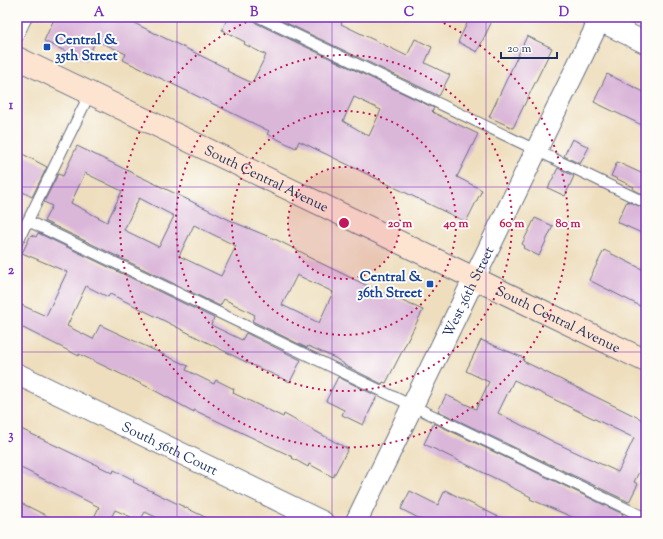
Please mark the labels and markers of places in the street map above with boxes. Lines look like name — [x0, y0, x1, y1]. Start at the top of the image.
place label: Central & 35th Street — [55, 31, 118, 67]
marker: Central & 35th Street — [42, 42, 52, 52]
centre of rings — [337, 216, 351, 230]
place label: Central & 36th Street — [357, 268, 423, 304]
marker: Central & 36th Street — [425, 279, 435, 289]

